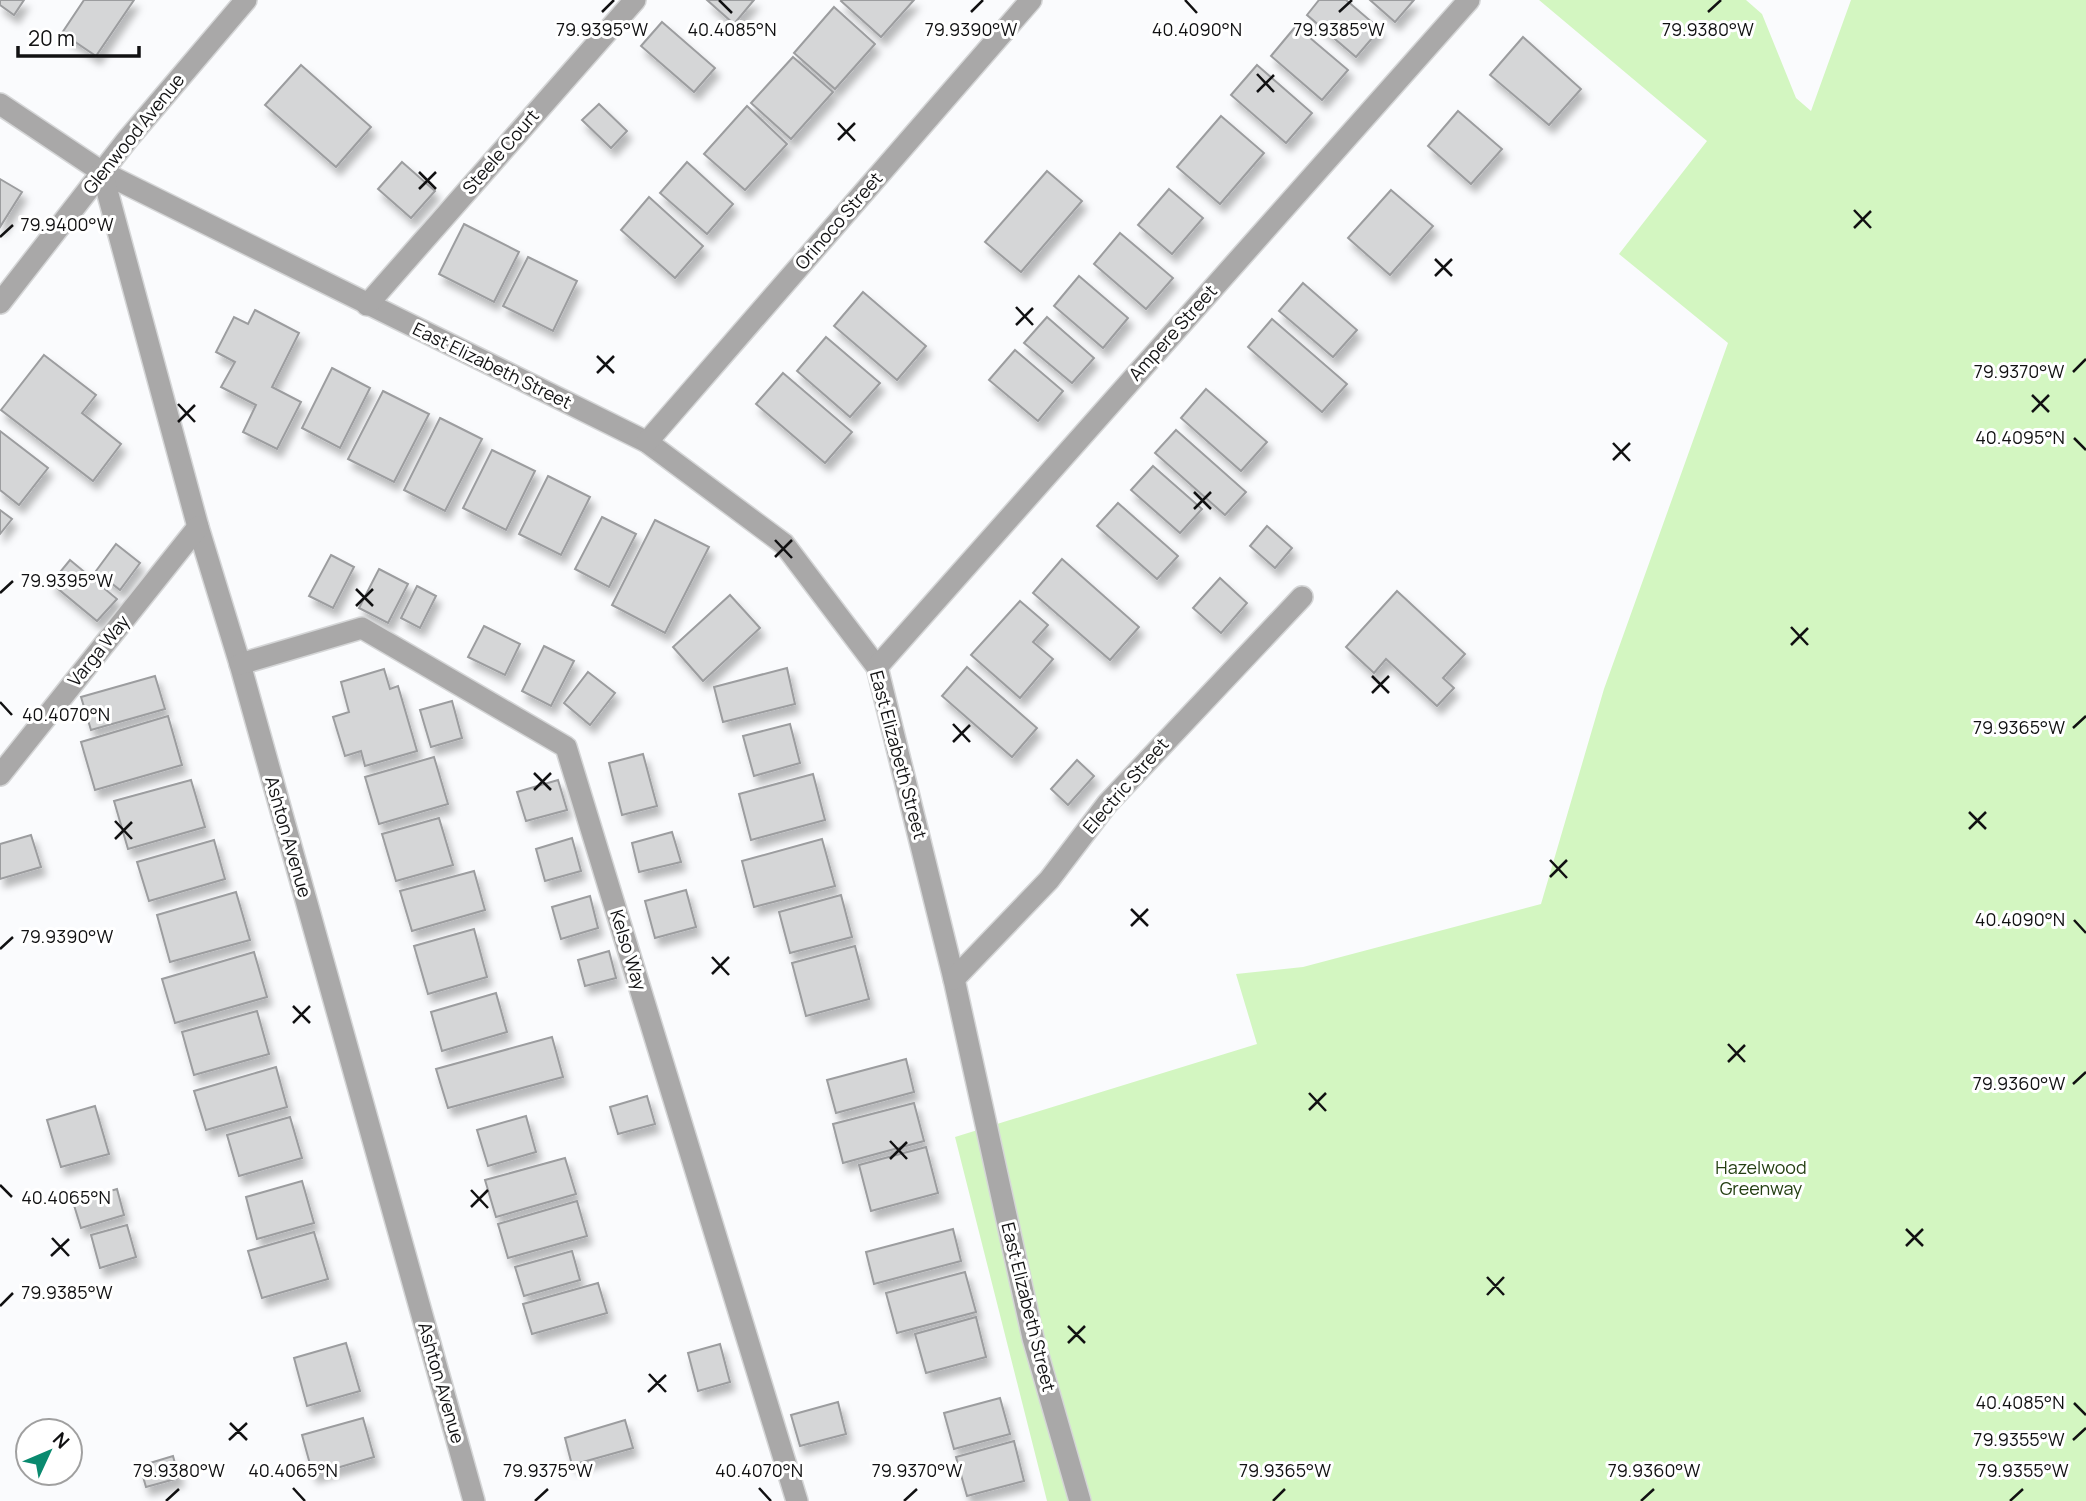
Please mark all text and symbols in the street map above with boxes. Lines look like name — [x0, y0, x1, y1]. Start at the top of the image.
scale bar — [18, 14, 138, 58]
text: 79.9395°W — [556, 17, 648, 41]
text: 40.4085°N — [687, 17, 777, 41]
text: 79.9390°W — [925, 17, 1017, 41]
text: 40.4090°N — [1152, 17, 1242, 41]
text: 79.9385°W — [1293, 17, 1385, 41]
text: 79.9380°W — [1662, 17, 1754, 41]
text: 20 m — [28, 24, 75, 52]
street label: Glenwood Avenue — [77, 68, 189, 199]
street label: Steele Court — [457, 104, 544, 199]
street label: Orinoco Street — [789, 167, 887, 274]
text: 79.9400°W — [20, 212, 114, 236]
street label: Ampere Street — [1123, 279, 1222, 385]
street label: East Elizabeth Street — [409, 316, 576, 414]
text: 79.9370°W — [1974, 359, 2064, 383]
text: 40.4095°N — [1975, 425, 2065, 449]
text: 79.9395°W — [21, 568, 113, 592]
street label: Varga Way — [62, 609, 135, 691]
street label: East Elizabeth Street — [865, 668, 933, 842]
text: 40.4070°N — [22, 702, 110, 726]
text: 79.9365°W — [1973, 715, 2065, 739]
street label: Electric Street — [1077, 732, 1173, 838]
street label: Ashton Avenue — [260, 773, 318, 900]
street label: Kelso Way — [605, 906, 653, 994]
text: 40.4090°N — [1975, 907, 2065, 931]
text: 79.9390°W — [21, 924, 113, 948]
text: 79.9360°W — [1973, 1071, 2065, 1095]
park label: Hazelwood Greenway — [1715, 1155, 1807, 1200]
text: 40.4065°N — [21, 1185, 111, 1209]
street label: East Elizabeth Street — [996, 1220, 1062, 1394]
text: 79.9385°W — [21, 1280, 113, 1304]
street label: Ashton Avenue — [413, 1319, 471, 1446]
text: 40.4085°N — [1975, 1390, 2065, 1414]
north arrow — [14, 1417, 84, 1487]
text: N — [47, 1426, 75, 1454]
text: 79.9355°W — [1973, 1427, 2065, 1451]
text: 79.9380°W — [133, 1458, 225, 1482]
text: 40.4065°N — [248, 1458, 338, 1482]
text: 79.9375°W — [503, 1458, 593, 1482]
text: 40.4070°N — [715, 1458, 803, 1482]
text: 79.9370°W — [872, 1458, 962, 1482]
text: 79.9365°W — [1239, 1458, 1331, 1482]
text: 79.9360°W — [1608, 1458, 1700, 1482]
text: 79.9355°W — [1977, 1458, 2069, 1482]

